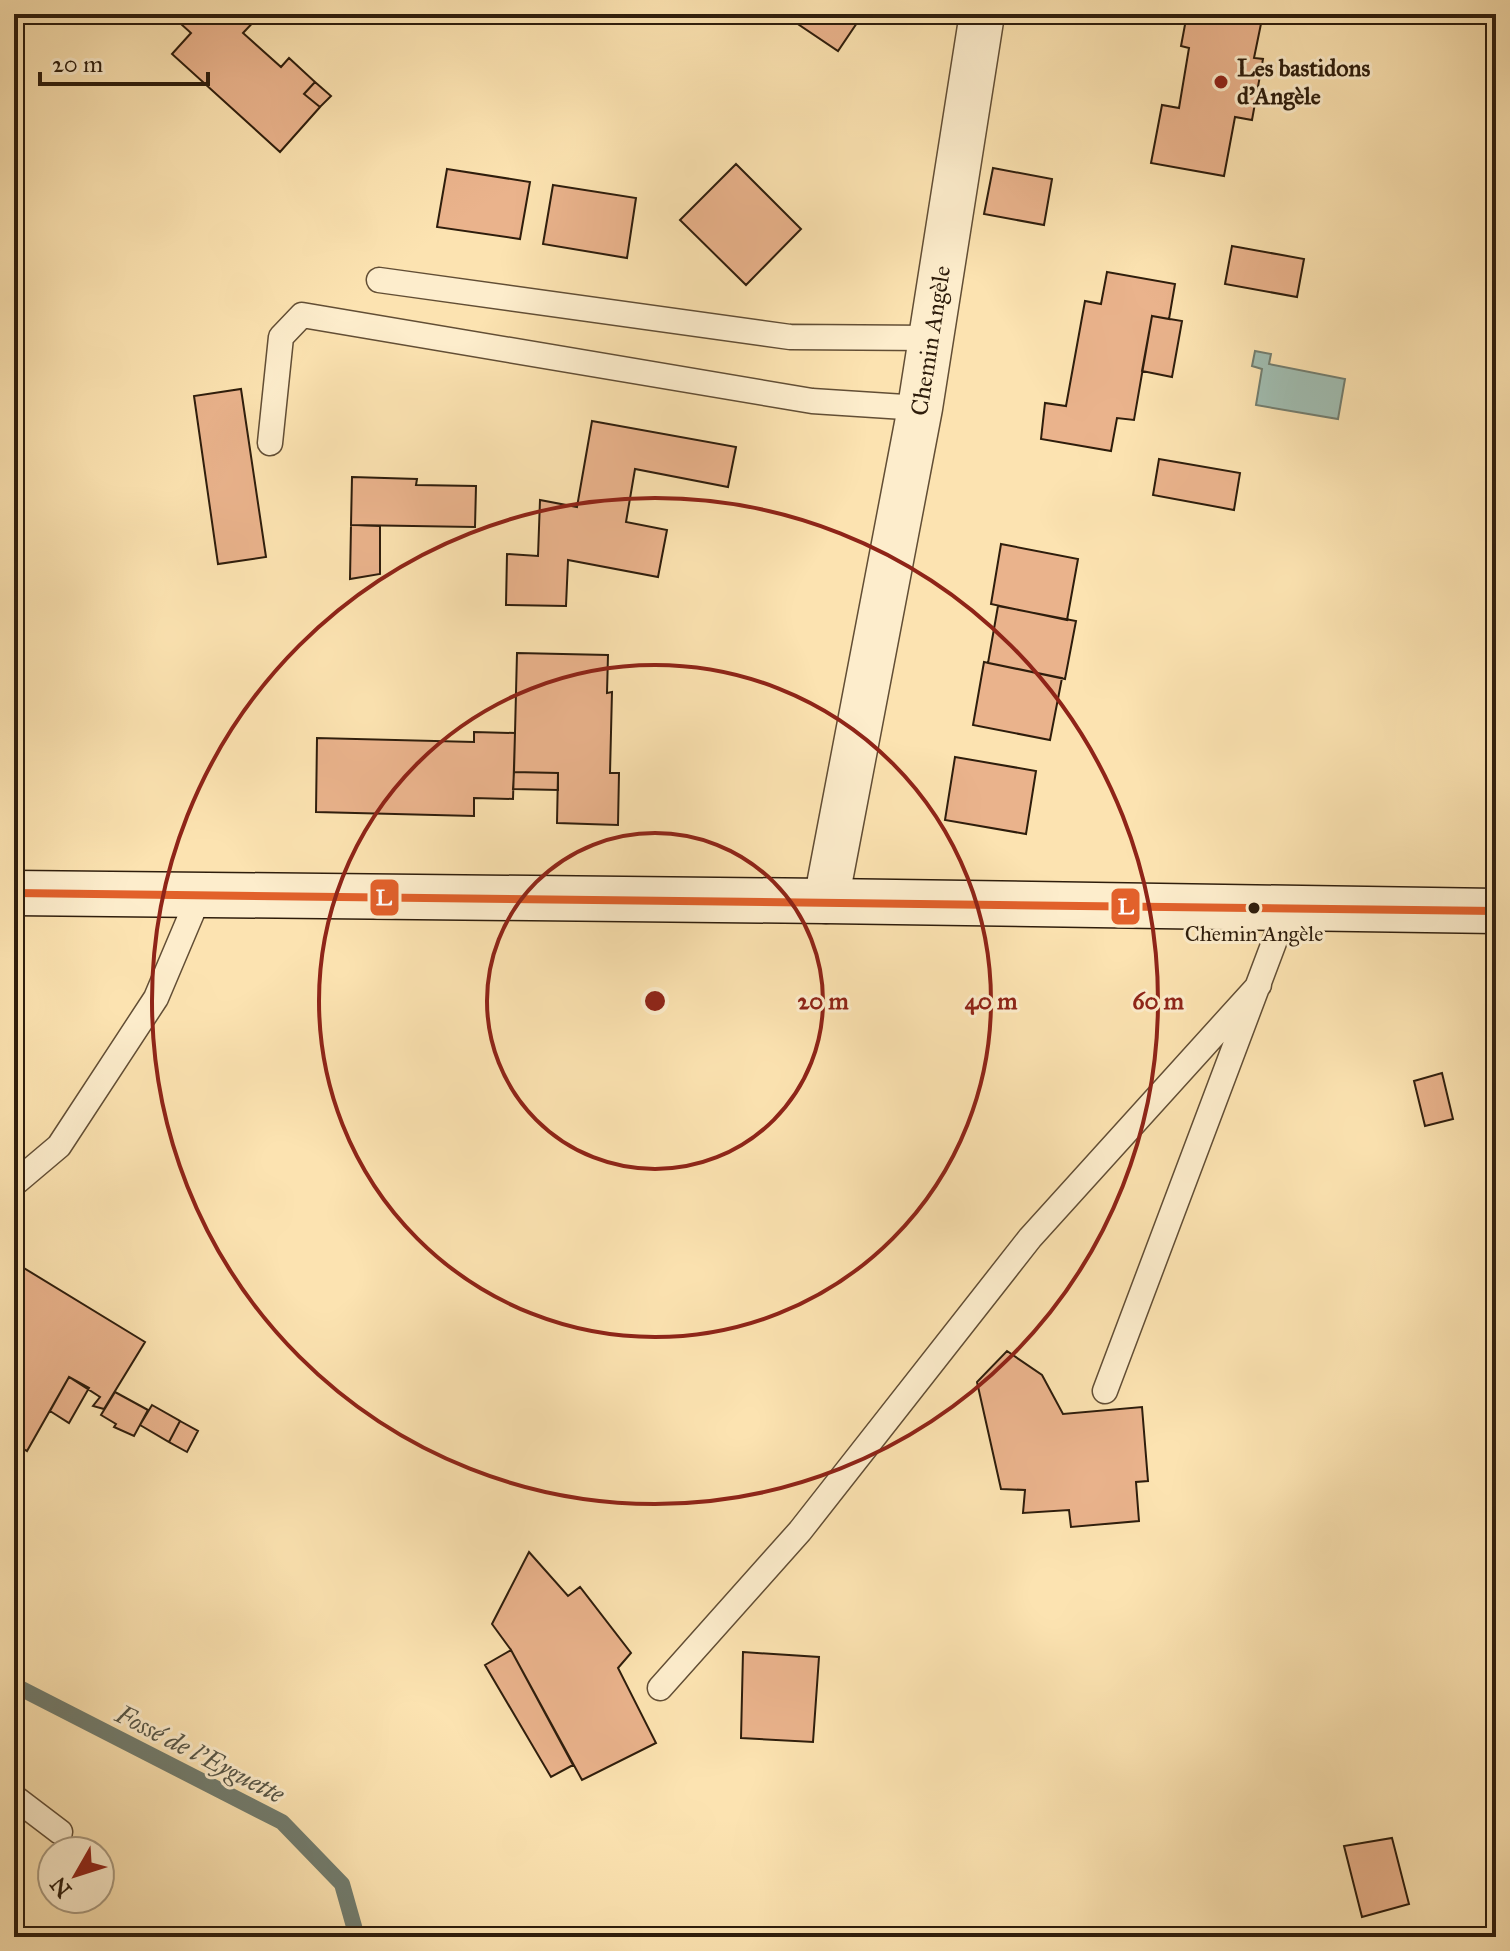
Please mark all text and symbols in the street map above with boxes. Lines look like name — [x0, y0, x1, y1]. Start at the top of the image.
scale bar — [40, 36, 208, 86]
text: 20 m — [52, 49, 103, 79]
place label: Les bastidons d'Angèle — [1237, 53, 1371, 111]
marker: Les bastidons d'Angèle — [1212, 73, 1230, 91]
street label: Chemin Angèle — [904, 264, 957, 418]
line badge: L — [369, 878, 400, 917]
text: L — [376, 884, 393, 911]
line badge: L — [1110, 887, 1141, 926]
text: L — [1118, 893, 1135, 920]
marker: Chemin Angèle — [1246, 900, 1262, 916]
place label: Chemin Angèle — [1185, 920, 1323, 947]
text: 20 m — [797, 986, 849, 1016]
text: 40 m — [965, 986, 1018, 1016]
text: 60 m — [1132, 986, 1185, 1016]
centre of rings — [641, 987, 669, 1015]
water label: Fossé de l'Eyguette — [110, 1697, 291, 1811]
north arrow — [36, 1835, 116, 1915]
text: N — [44, 1871, 77, 1903]

